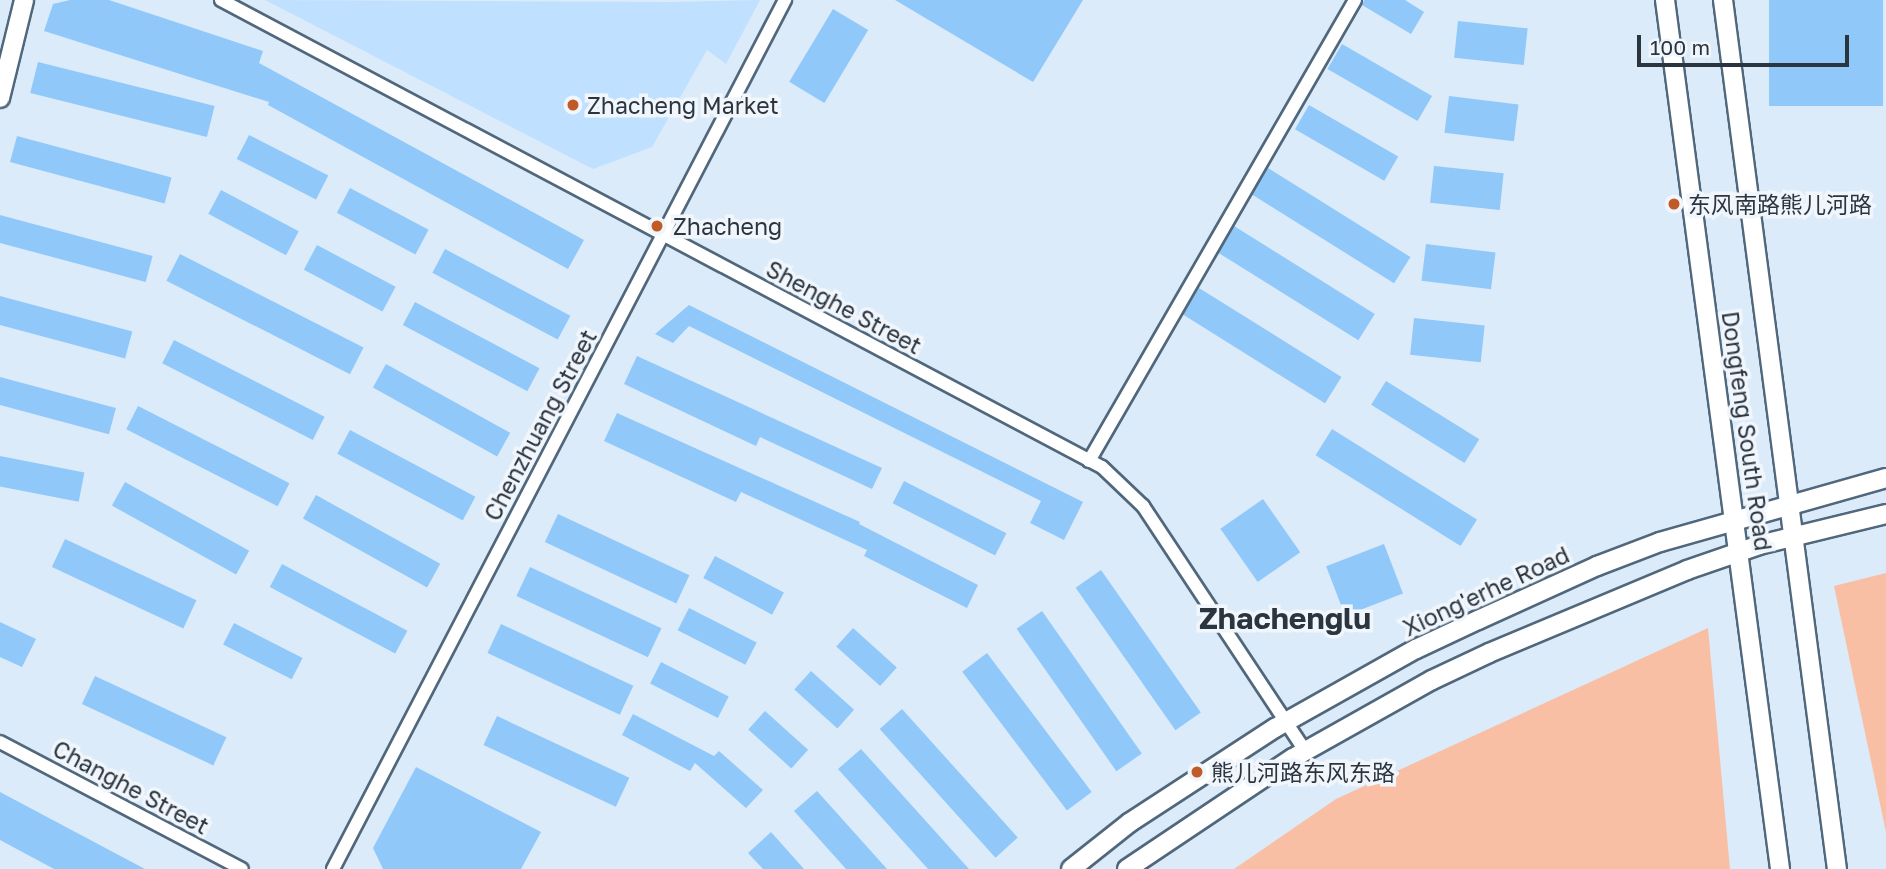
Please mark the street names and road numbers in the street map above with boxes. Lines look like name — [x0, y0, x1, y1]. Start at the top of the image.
street label: Shenghe Street — [762, 254, 926, 360]
street label: Dongfeng South Road — [1717, 309, 1777, 553]
street label: Chenzhuang Street — [478, 325, 602, 525]
street label: Xiong'erhe Road — [1399, 540, 1573, 642]
street label: Changhe Street — [48, 734, 214, 840]

